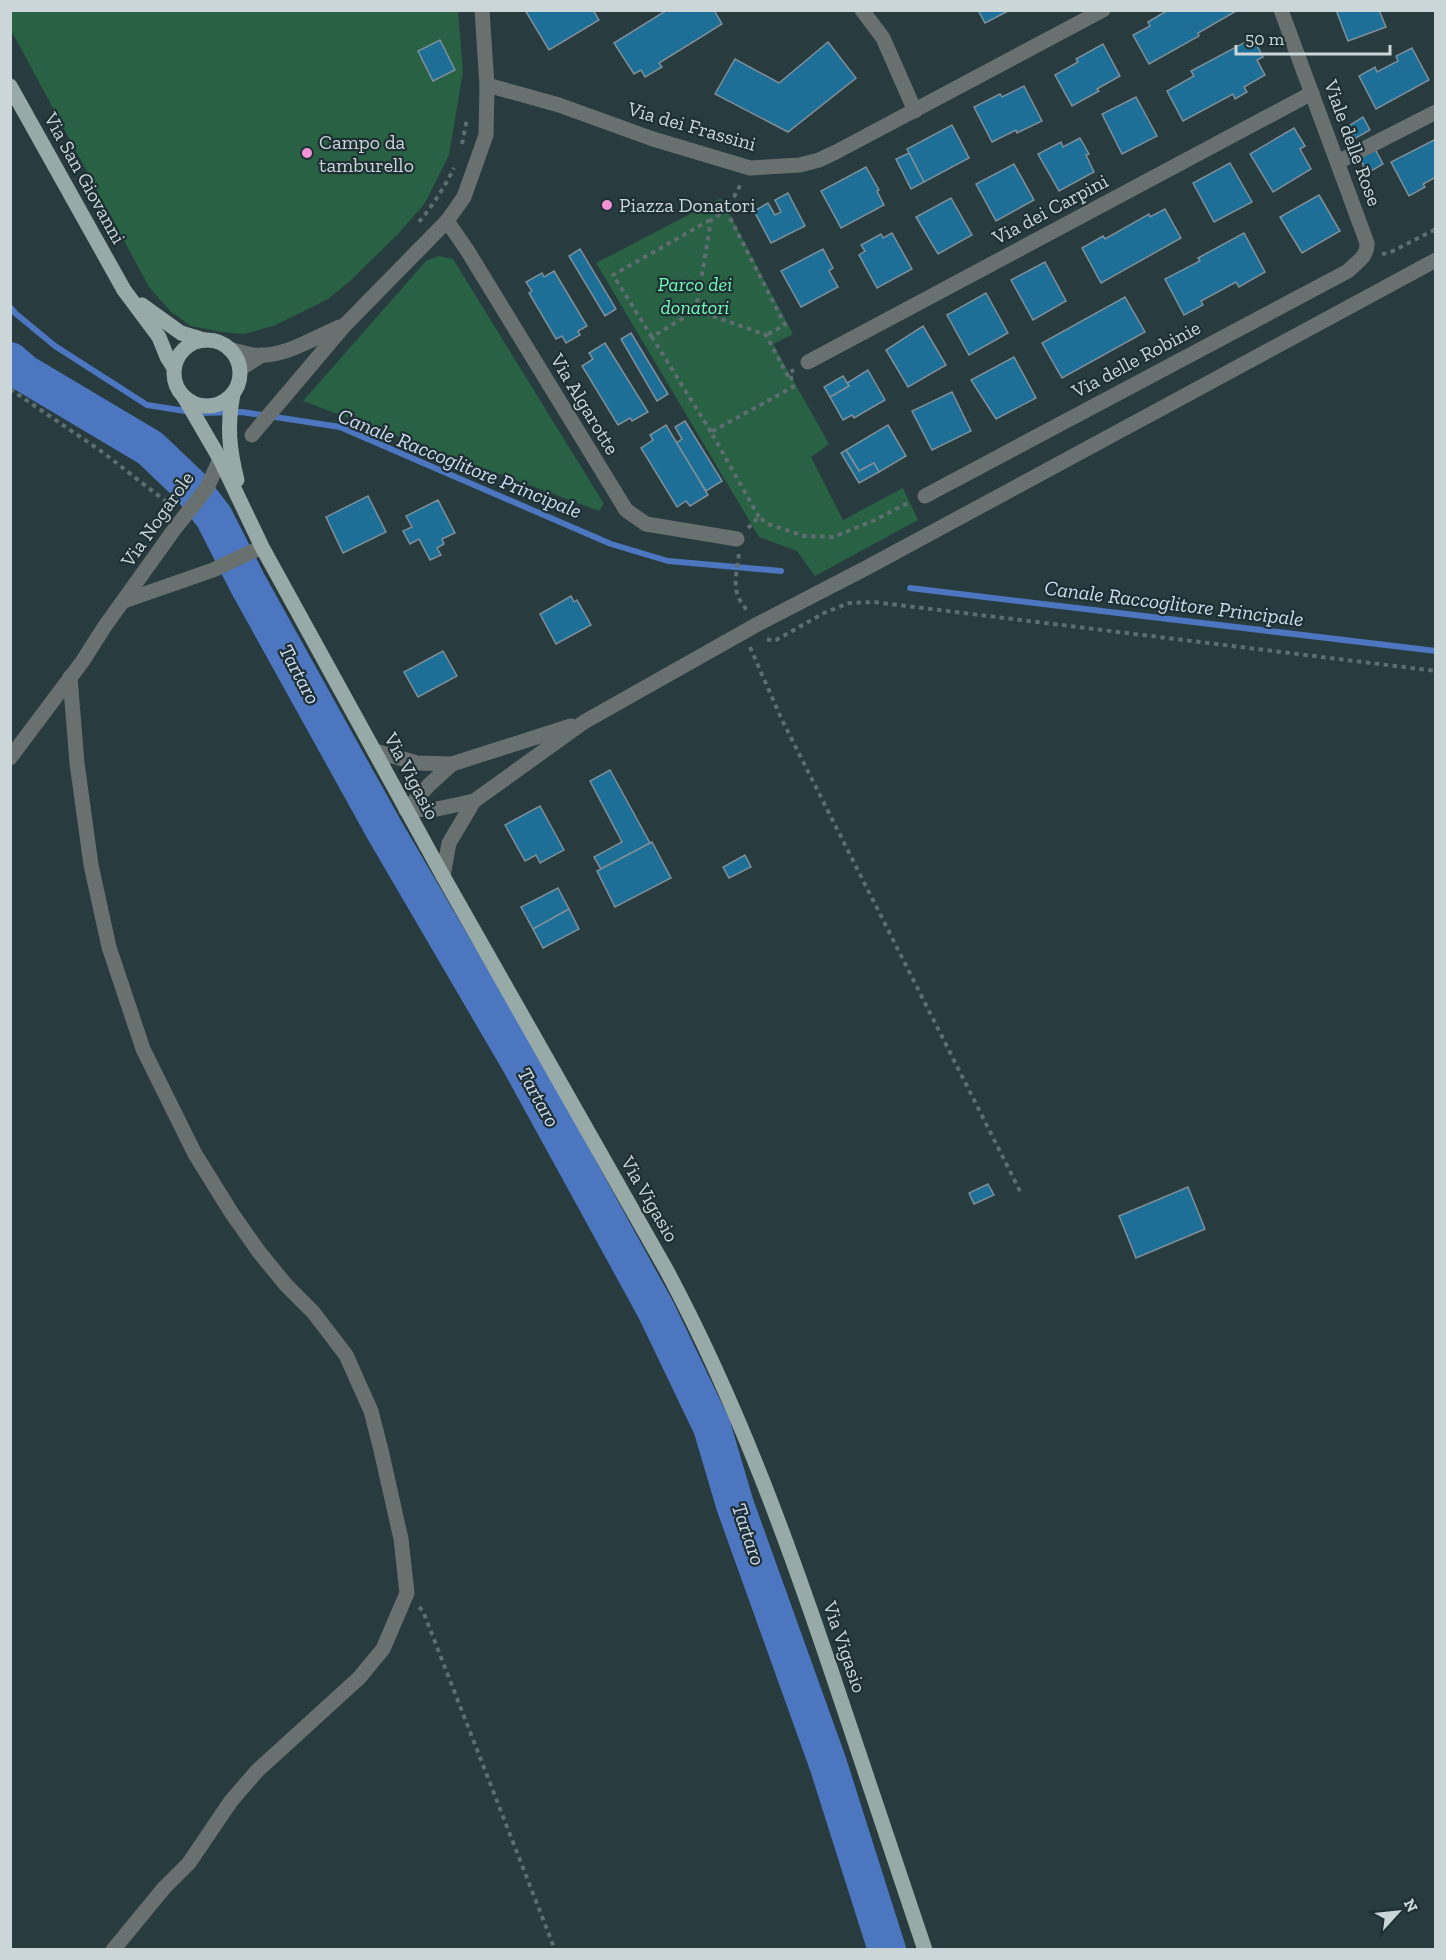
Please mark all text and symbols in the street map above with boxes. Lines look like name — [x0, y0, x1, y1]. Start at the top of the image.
scale bar — [1236, 18, 1390, 56]
text: 50 m — [1245, 28, 1285, 50]
street label: Viale delle Rose — [1319, 76, 1387, 209]
street label: Via dei Frassini — [624, 96, 759, 156]
street label: Via San Giovanni — [39, 107, 131, 248]
place label: Campo da tamburello — [319, 130, 414, 177]
marker: Campo da tamburello — [300, 146, 314, 160]
street label: Via dei Carpini — [987, 168, 1112, 250]
place label: Piazza Donatori — [619, 193, 756, 217]
marker: Piazza Donatori — [600, 198, 614, 212]
park label: Parco dei donatori — [658, 272, 732, 319]
street label: Via delle Robinie — [1067, 315, 1205, 403]
street label: Via Algarotte — [545, 348, 625, 459]
water label: Canale Raccoglitore Principale — [334, 403, 586, 523]
street label: Via Nogarole — [115, 467, 199, 572]
water label: Canale Raccoglitore Principale — [1043, 575, 1305, 631]
water label: Tartaro — [274, 640, 326, 708]
street label: Via Vigasio — [379, 728, 445, 824]
water label: Tartaro — [512, 1063, 566, 1131]
street label: Via Vigasio — [615, 1151, 684, 1246]
water label: Tartaro — [727, 1500, 771, 1568]
street label: Via Vigasio — [818, 1597, 872, 1696]
north arrow — [1368, 1882, 1428, 1942]
text: N — [1400, 1896, 1422, 1915]

